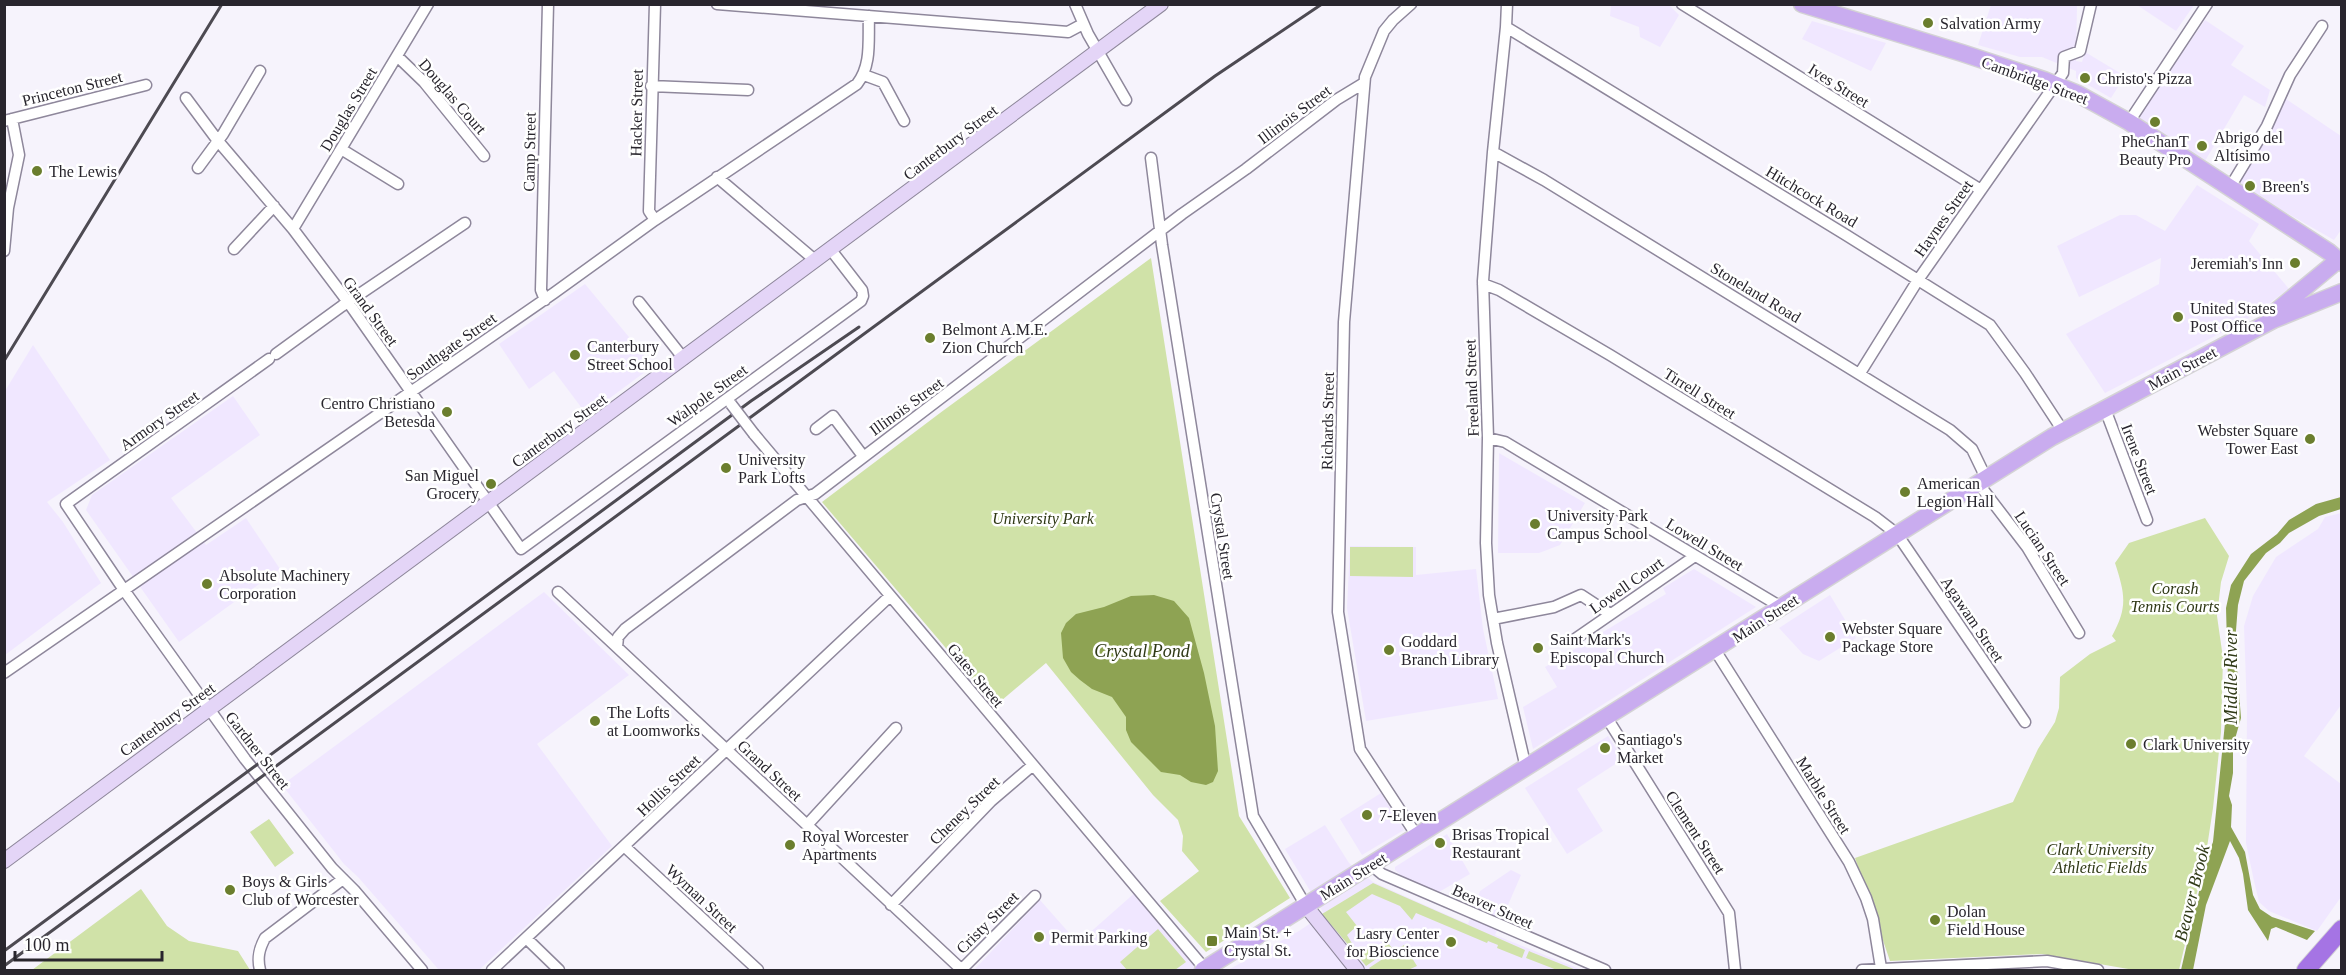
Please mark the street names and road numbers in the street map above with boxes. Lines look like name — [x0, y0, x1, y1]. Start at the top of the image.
street label: Cambridge Street — [1979, 53, 2091, 109]
street label: Douglas Court — [415, 55, 490, 138]
street label: Ives Street — [1805, 60, 1873, 111]
street label: Douglas Street — [317, 64, 381, 155]
street label: Princeton Street — [20, 68, 125, 109]
street label: Hacker Street — [627, 69, 646, 157]
street label: Illinois Street — [1255, 81, 1334, 147]
street label: Canterbury Street — [900, 101, 1002, 184]
street label: Camp Street — [520, 112, 540, 192]
street label: Hitchcock Road — [1763, 162, 1860, 230]
street label: Haynes Street — [1911, 176, 1977, 260]
street label: Stoneland Road — [1708, 259, 1804, 326]
street label: Grand Street — [340, 273, 402, 350]
street label: Southgate Street — [403, 309, 500, 384]
street label: Freeland Street — [1461, 339, 1482, 437]
street label: Main Street — [2145, 343, 2220, 394]
street label: Walpole Street — [664, 361, 751, 431]
street label: Tirrell Street — [1661, 365, 1739, 423]
street label: Richards Street — [1318, 371, 1337, 470]
street label: Illinois Street — [866, 374, 947, 439]
street label: Armory Street — [117, 387, 203, 455]
street label: Canterbury Street — [508, 390, 611, 471]
street label: Irene Street — [2118, 422, 2161, 497]
street label: Crystal Street — [1206, 492, 1238, 581]
street label: Lucian Street — [2012, 508, 2074, 589]
street label: Lowell Street — [1663, 515, 1747, 574]
street label: Lowell Court — [1586, 554, 1667, 617]
street label: Agawam Street — [1937, 573, 2008, 666]
street label: Main Street — [1729, 591, 1802, 646]
street label: Gates Street — [944, 640, 1007, 711]
street label: Canterbury Street — [116, 679, 219, 760]
street label: Gardner Street — [222, 708, 293, 793]
street label: Grand Street — [734, 736, 806, 805]
street label: Hollis Street — [634, 751, 704, 819]
street label: Marble Street — [1793, 754, 1854, 837]
street label: Cheney Street — [926, 773, 1004, 849]
street label: Clement Street — [1662, 788, 1729, 877]
street label: Main Street — [1317, 849, 1390, 904]
street label: Wyman Street — [662, 861, 741, 937]
street label: Beaver Street — [1450, 881, 1536, 932]
street label: Cristy Street — [953, 888, 1023, 958]

